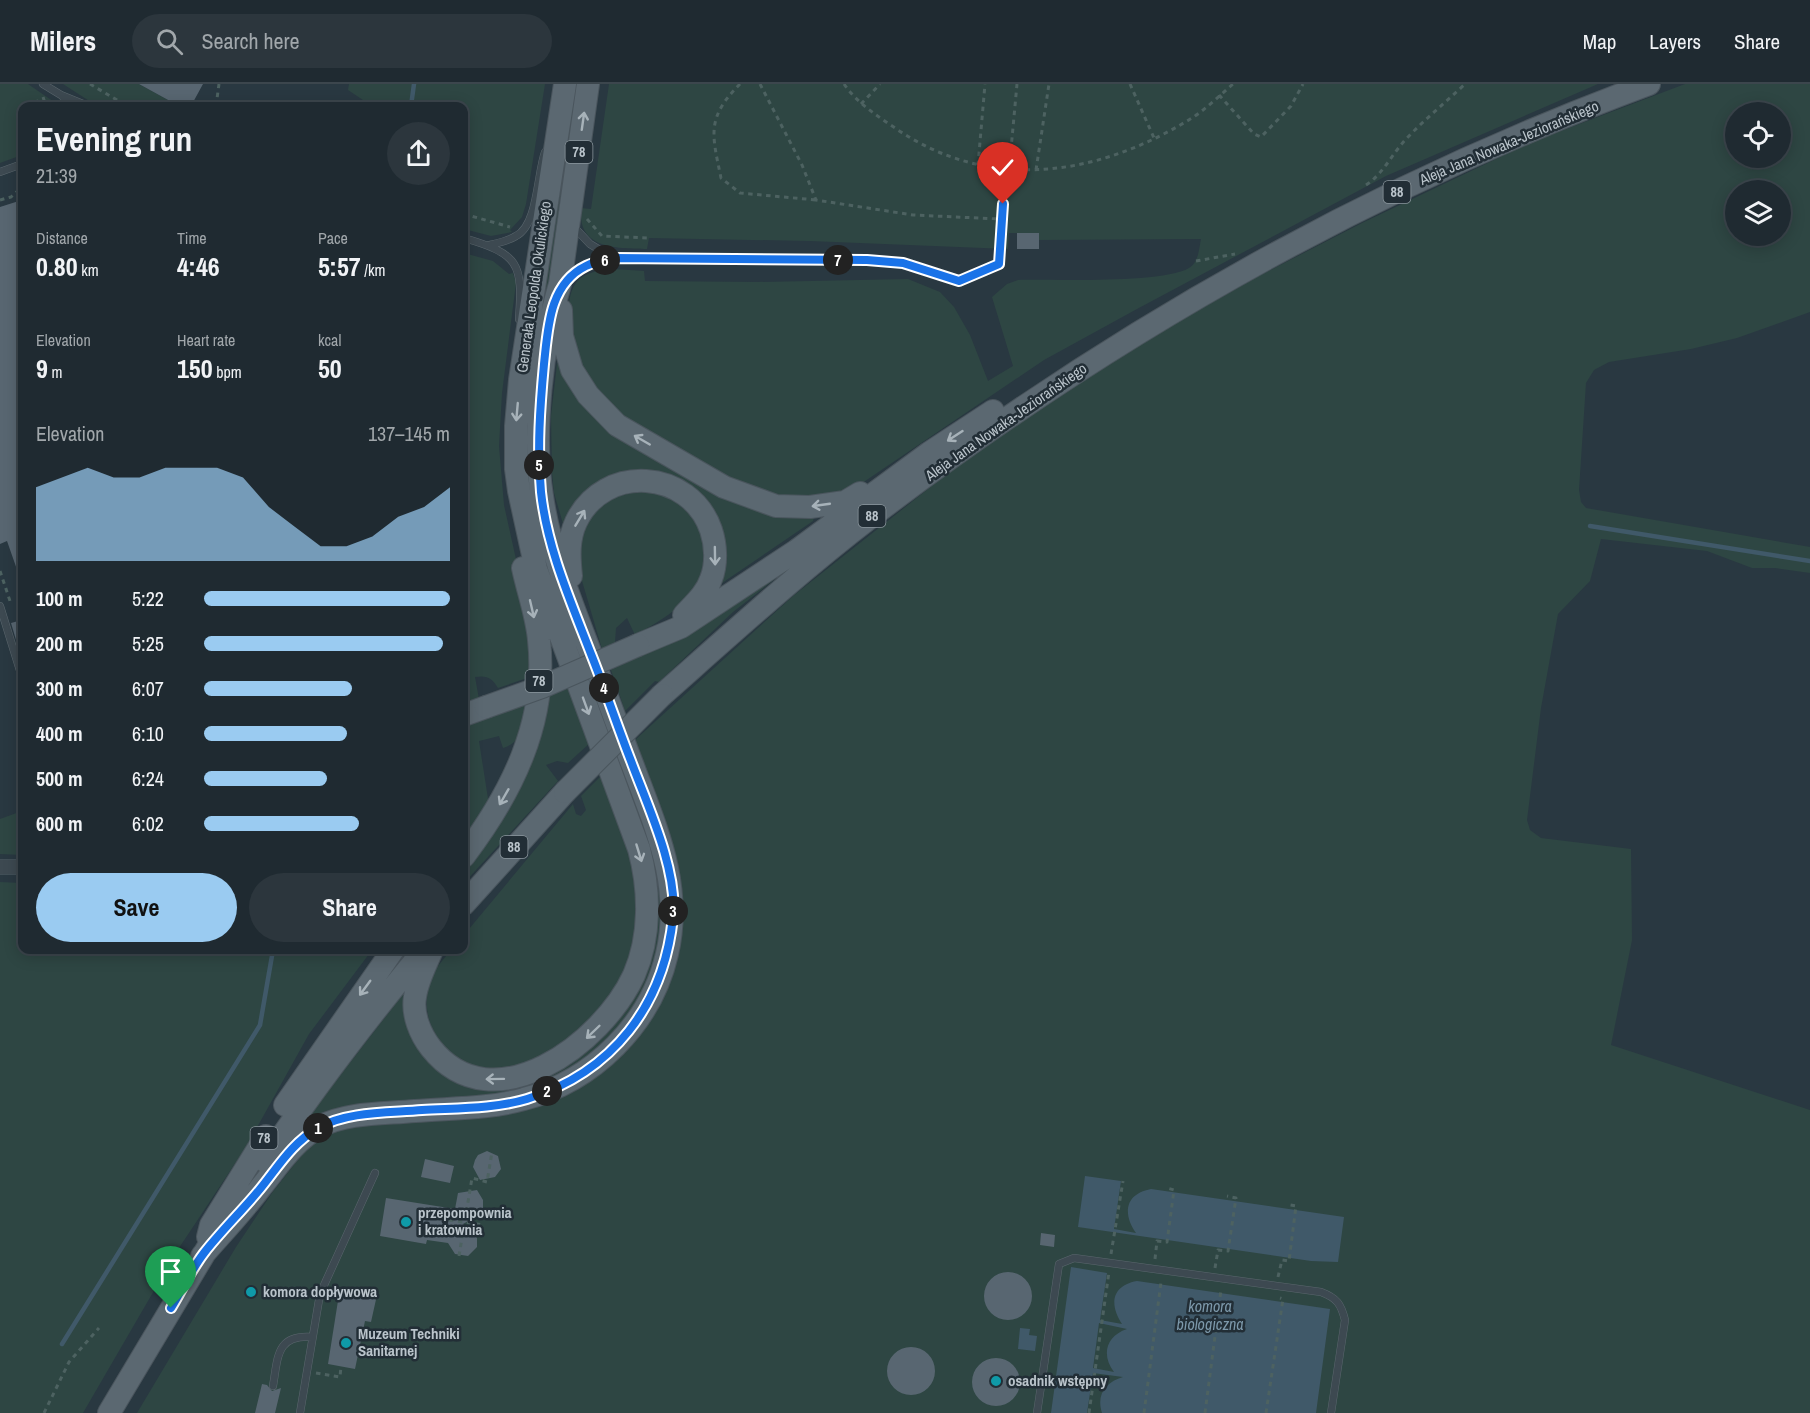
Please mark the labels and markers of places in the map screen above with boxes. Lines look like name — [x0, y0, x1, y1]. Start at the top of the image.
pin — [977, 142, 1028, 204]
pin: 6 — [590, 245, 620, 275]
pin: 7 — [823, 245, 853, 275]
pin: 5 — [524, 450, 554, 480]
pin: 4 — [589, 673, 619, 703]
pin: 3 — [658, 896, 688, 926]
pin: 2 — [532, 1076, 562, 1106]
pin: 1 — [303, 1113, 333, 1143]
place label: przepompownia i kratownia — [418, 1202, 512, 1240]
marker: przepompownia i kratownia — [399, 1215, 413, 1229]
pin — [145, 1246, 196, 1308]
place label: komora dopływowa — [263, 1281, 377, 1302]
marker: komora dopływowa — [244, 1285, 258, 1299]
place label: Muzeum Techniki Sanitarnej — [358, 1323, 460, 1361]
marker: Muzeum Techniki Sanitarnej — [339, 1336, 353, 1350]
place label: osadnik wstępny — [1008, 1370, 1107, 1391]
marker: osadnik wstępny — [989, 1374, 1003, 1388]

